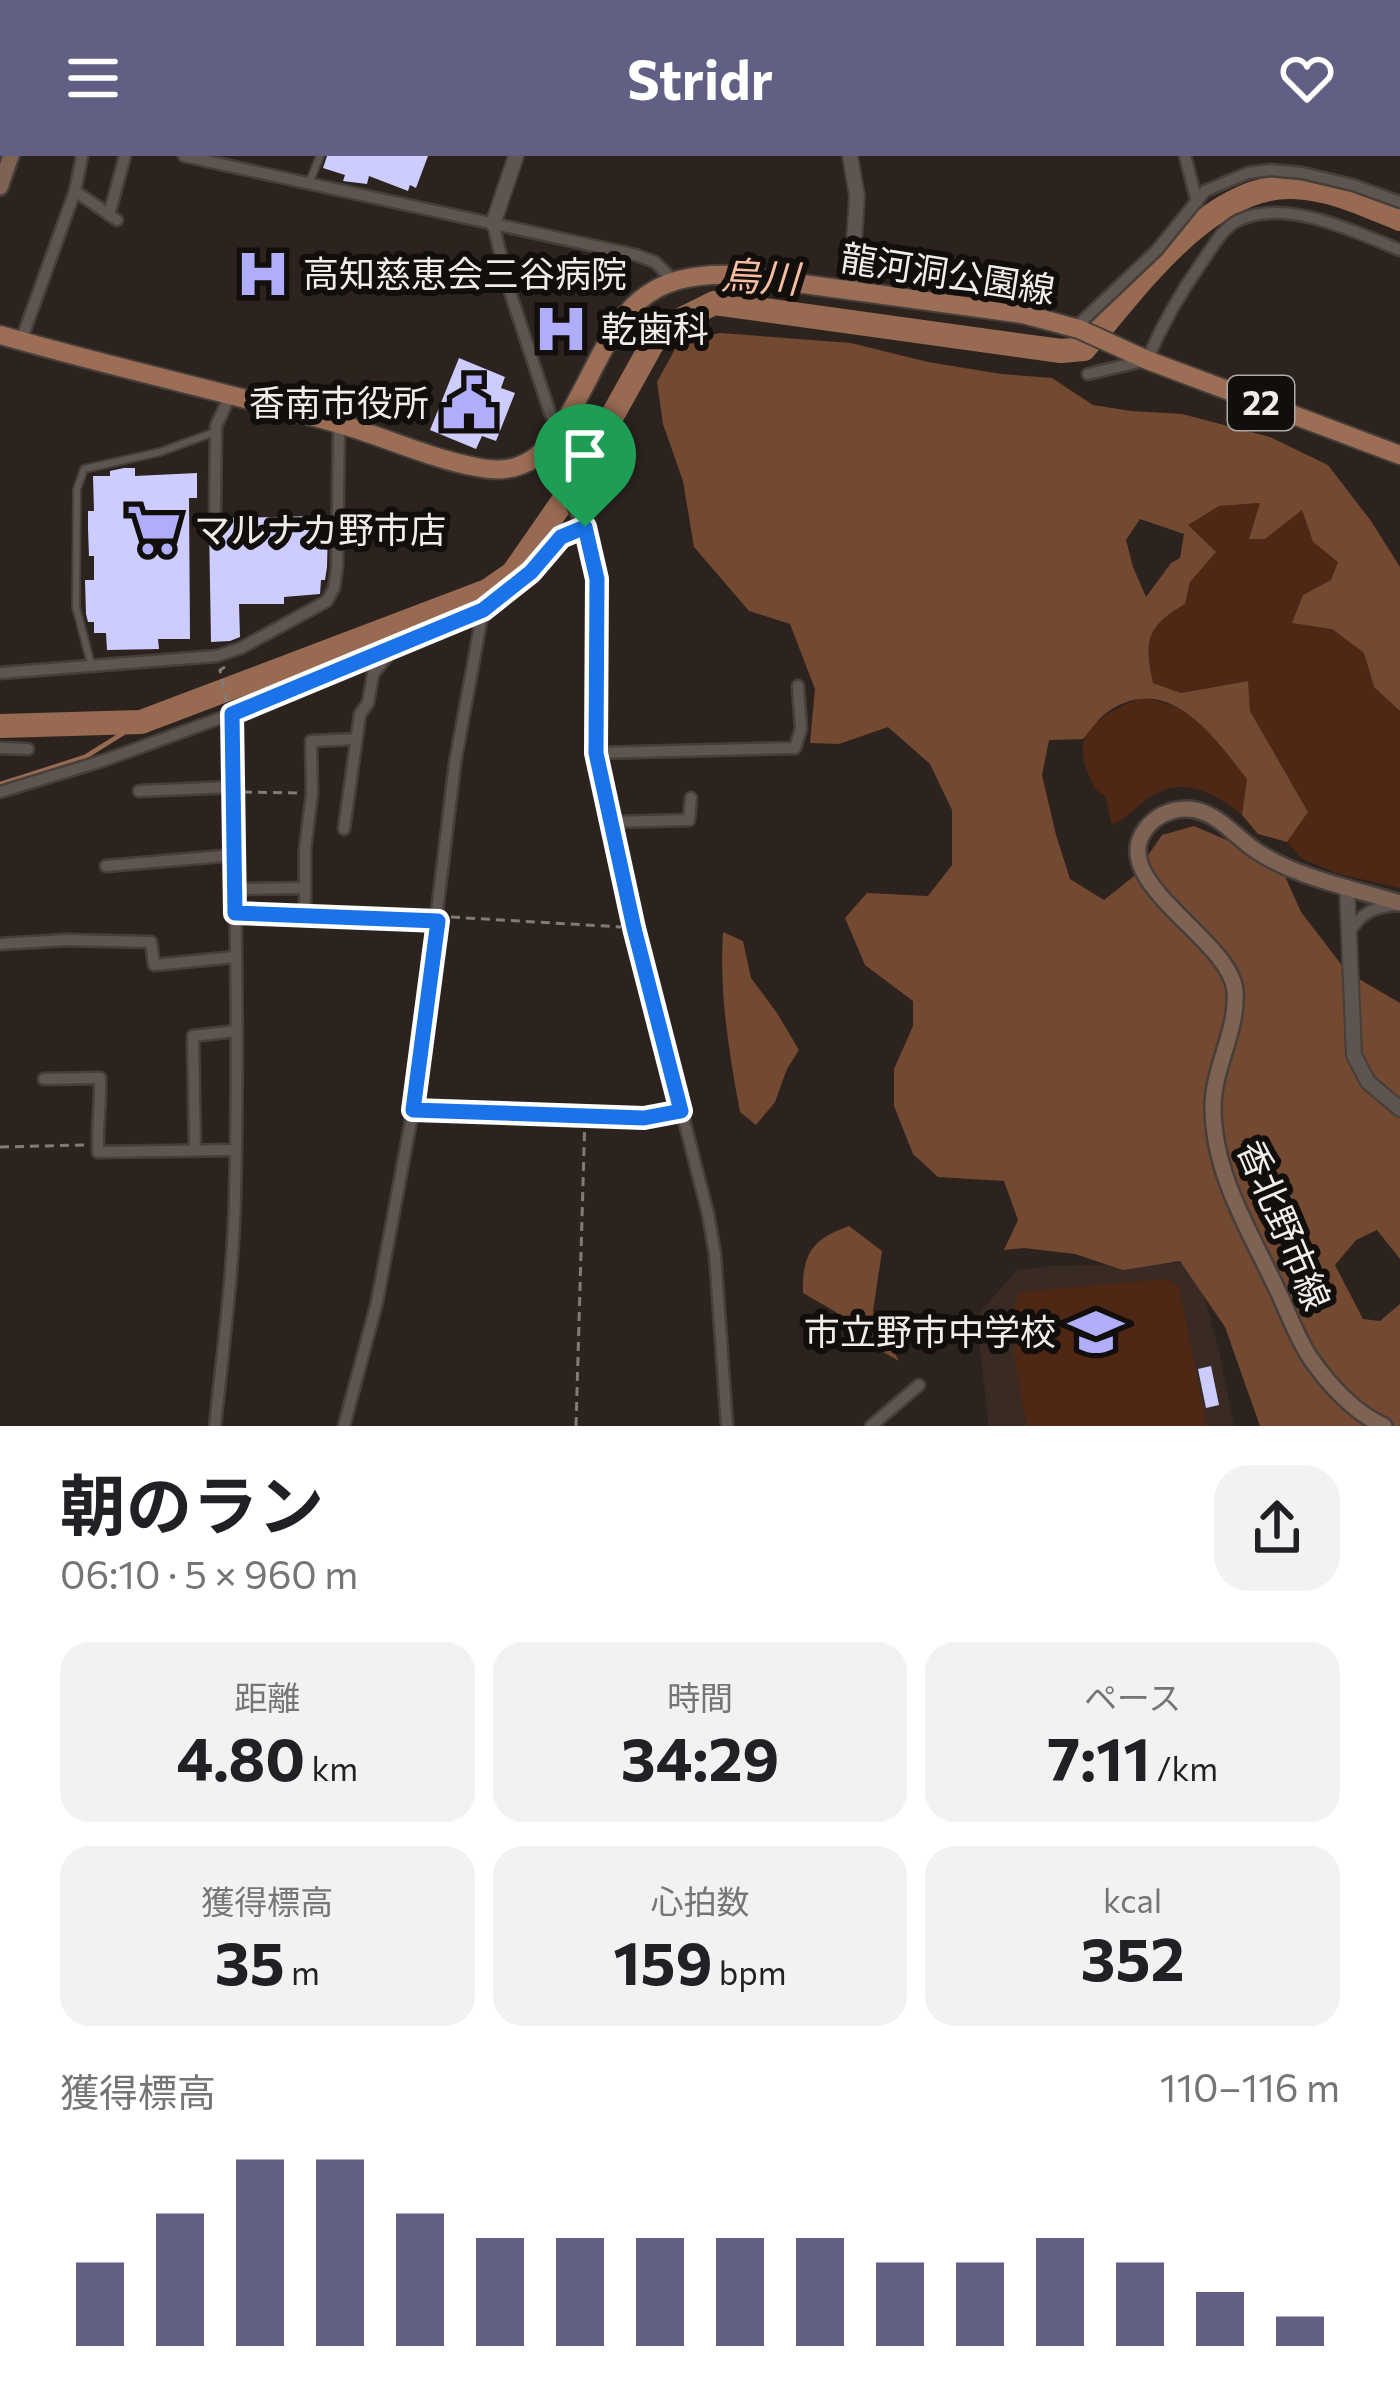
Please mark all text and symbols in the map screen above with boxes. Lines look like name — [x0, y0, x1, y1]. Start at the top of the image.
icon: menu — [60, 45, 126, 111]
text: Stridr — [627, 45, 773, 111]
icon: heart — [1274, 45, 1340, 111]
street label: 龍河洞公園線 — [838, 233, 1058, 311]
hospital icon: 高知慈恵会三谷病院 — [234, 245, 292, 303]
water label: 烏川 — [720, 249, 804, 301]
place label: 高知慈恵会三谷病院 — [303, 250, 627, 294]
hospital icon: 乾歯科 — [532, 300, 590, 358]
place label: 乾歯科 — [601, 305, 709, 349]
public building icon: 香南市役所 — [440, 374, 498, 432]
road number: 22 — [1228, 376, 1294, 430]
place label: 香南市役所 — [249, 379, 429, 423]
pin — [534, 404, 636, 527]
icon: arrive — [552, 422, 618, 488]
supermarket icon: マルナカ野市店 — [125, 501, 183, 559]
place label: マルナカ野市店 — [194, 506, 446, 550]
street label: 香北野市線 — [1230, 1133, 1341, 1316]
school or university icon: 市立野市中学校 — [1067, 1303, 1125, 1361]
place label: 市立野市中学校 — [804, 1308, 1056, 1352]
text: 朝のラン — [60, 1463, 324, 1544]
button: share — [1214, 1465, 1340, 1591]
text: 06:10 · 5 × 960 m — [60, 1549, 358, 1597]
text: 距離 — [234, 1676, 300, 1717]
text: 時間 — [667, 1676, 733, 1717]
text: ペース — [1084, 1676, 1181, 1717]
text: 4.80 — [177, 1720, 305, 1793]
text: 34:29 — [621, 1720, 779, 1793]
text: 7:11 — [1047, 1720, 1150, 1793]
text: km — [305, 1747, 358, 1788]
text: /km — [1150, 1747, 1218, 1788]
text: kcal — [1103, 1879, 1162, 1920]
text: 獲得標高 — [201, 1880, 333, 1921]
text: 心拍数 — [650, 1880, 749, 1921]
text: 352 — [1081, 1920, 1185, 1993]
text: 35 — [215, 1924, 285, 1997]
text: 159 — [613, 1924, 712, 1997]
text: m — [285, 1951, 320, 1992]
text: bpm — [712, 1951, 787, 1992]
text: 110–116 m — [1160, 2062, 1340, 2110]
text: 獲得標高 — [60, 2067, 216, 2115]

